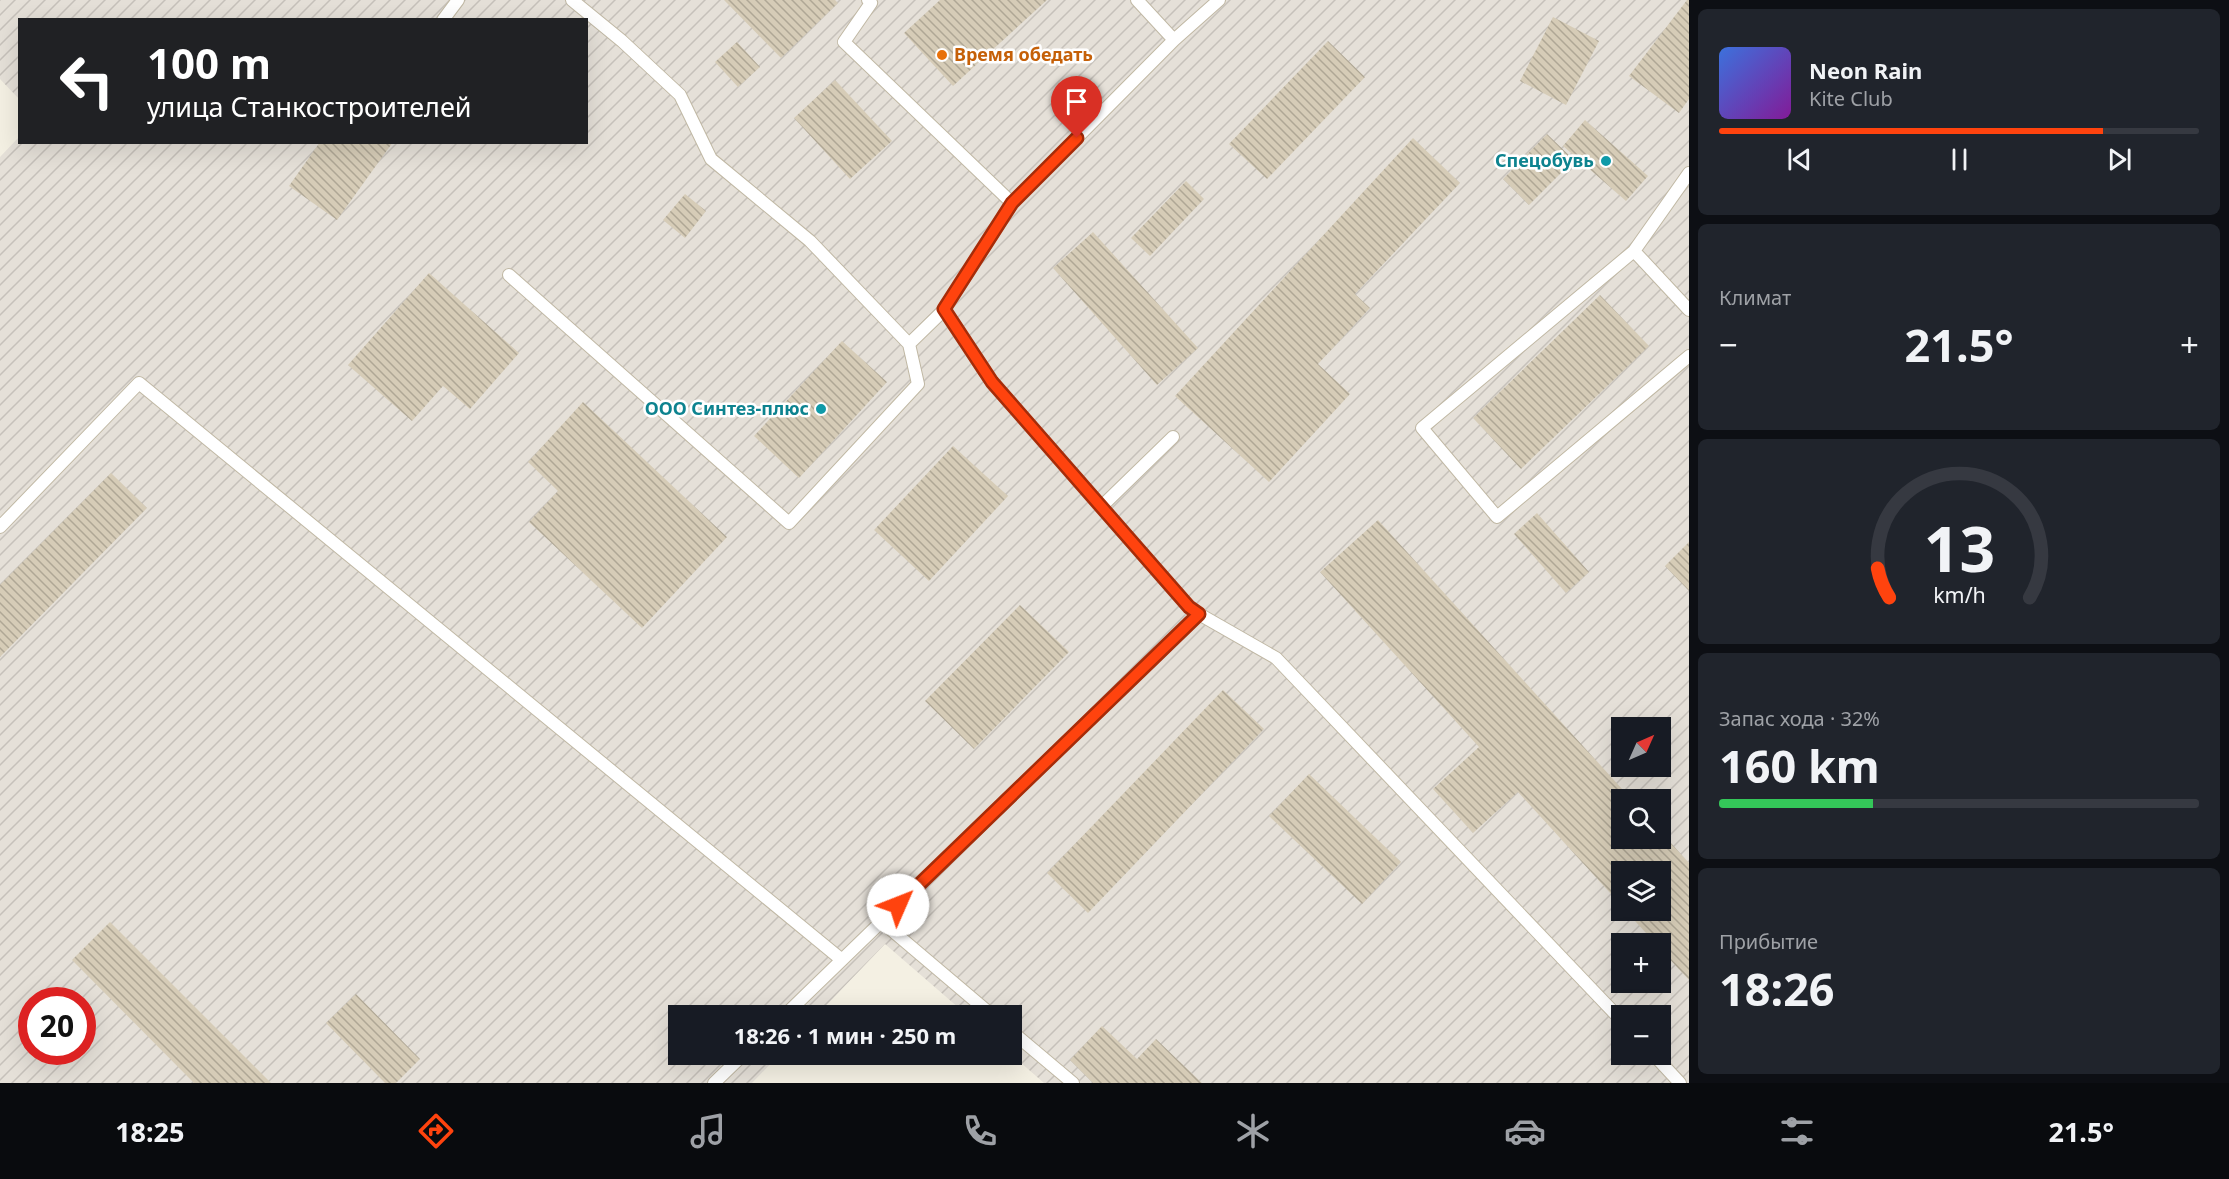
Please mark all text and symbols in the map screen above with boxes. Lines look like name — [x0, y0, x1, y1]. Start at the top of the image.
text: 100 m — [147, 34, 271, 91]
icon: left — [48, 42, 126, 120]
place label: Время обедать — [954, 42, 1093, 66]
marker: Время обедать — [935, 48, 949, 62]
text: Neon Rain — [1809, 55, 1922, 85]
pin — [1051, 76, 1102, 138]
icon: arrive — [1060, 85, 1093, 118]
text: Kite Club — [1809, 85, 1893, 112]
text: улица Станкостроителей — [147, 88, 472, 125]
icon: previous — [1783, 143, 1816, 176]
icon: pause — [1943, 143, 1976, 176]
icon: next — [2103, 143, 2136, 176]
place label: Спецобувь — [1495, 148, 1594, 172]
marker: Спецобувь — [1599, 154, 1613, 168]
text: Климат — [1719, 284, 1791, 311]
text: 21.5° — [1905, 314, 2013, 375]
text: − — [1719, 322, 1738, 367]
text: + — [2180, 322, 2199, 367]
place label: ООО Синтез-плюс — [645, 396, 809, 420]
marker: ООО Синтез-плюс — [814, 402, 828, 416]
text: 13 — [1923, 506, 1995, 591]
text: km/h — [1933, 581, 1985, 610]
text: Запас хода · 32% — [1719, 705, 1880, 732]
north arrow — [1611, 717, 1671, 777]
map controls — [1611, 717, 1671, 1065]
text: 160 km — [1719, 735, 1880, 796]
button: search — [1611, 789, 1671, 849]
button: layers — [1611, 861, 1671, 921]
position arrow — [866, 873, 930, 937]
text: Прибытие — [1719, 928, 1818, 955]
button: + — [1611, 933, 1671, 993]
text: 18:26 — [1719, 958, 1835, 1019]
speed limit sign: 20 — [18, 987, 96, 1065]
button: − — [1611, 1005, 1671, 1065]
text: 18:26 · 1 мин · 250 m — [734, 1020, 956, 1050]
icon: directions — [415, 1110, 457, 1152]
icon: music — [687, 1110, 729, 1152]
icon: phone — [959, 1110, 1001, 1152]
icon: climate — [1232, 1110, 1274, 1152]
icon: car — [1504, 1110, 1546, 1152]
icon: filters — [1776, 1110, 1818, 1152]
text: 18:25 — [115, 1113, 185, 1150]
text: 21.5° — [2048, 1113, 2114, 1150]

